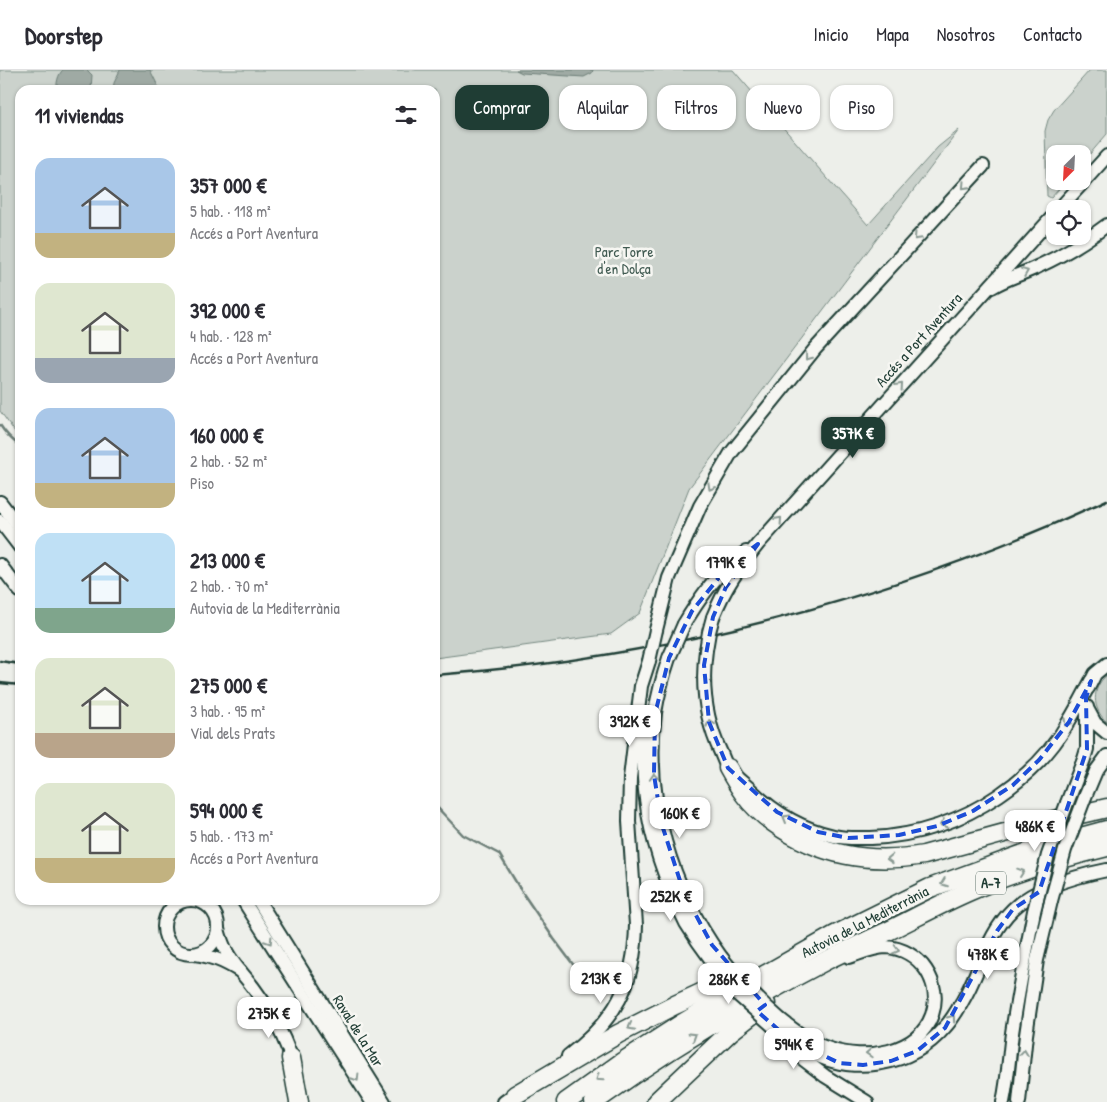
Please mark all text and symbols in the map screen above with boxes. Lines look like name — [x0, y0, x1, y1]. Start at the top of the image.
text: Doorstep — [25, 19, 102, 51]
text: Inicio — [814, 22, 848, 47]
text: Mapa — [876, 22, 909, 47]
text: Nosotros — [937, 22, 995, 47]
text: Contacto — [1023, 22, 1082, 47]
chip: Comprar — [455, 85, 549, 130]
chip: Alquilar — [559, 85, 647, 130]
chip: Filtros — [657, 85, 736, 130]
chip: Nuevo — [746, 85, 820, 130]
chip: Piso — [830, 85, 893, 130]
text: 11 viviendas — [35, 101, 124, 130]
icon: filters — [392, 101, 420, 129]
north arrow — [1046, 145, 1091, 190]
map controls — [1046, 145, 1091, 245]
text: 357 000 € — [190, 171, 267, 200]
icon: home — [75, 178, 135, 238]
one-way arrow — [962, 180, 971, 189]
text: 5 hab. · 118 m² — [190, 200, 271, 222]
button: locate — [1046, 200, 1091, 245]
text: Accés a Port Aventura — [190, 222, 318, 244]
one-way arrow — [914, 231, 923, 240]
park label: Parc Torre d'en Dolça — [595, 241, 653, 279]
one-way arrow — [1020, 268, 1029, 278]
street label: Accés a Port Aventura — [871, 288, 967, 391]
text: 392 000 € — [190, 296, 265, 325]
icon: home — [75, 303, 135, 363]
text: 4 hab. · 128 m² — [190, 325, 272, 347]
text: Accés a Port Aventura — [190, 347, 318, 369]
one-way arrow — [805, 351, 813, 360]
one-way arrow — [894, 382, 903, 391]
pin: 357K € — [812, 416, 894, 459]
text: 160 000 € — [190, 421, 263, 450]
text: 357K € — [832, 422, 874, 444]
icon: home — [75, 428, 135, 488]
text: 2 hab. · 52 m² — [190, 450, 267, 472]
text: Piso — [190, 472, 214, 494]
one-way arrow — [707, 481, 717, 490]
one-way arrow — [773, 516, 782, 525]
text: 213 000 € — [190, 546, 265, 575]
pin: 179K € — [685, 546, 767, 588]
text: 179K € — [706, 551, 746, 573]
icon: home — [75, 553, 135, 613]
text: 2 hab. · 70 m² — [190, 575, 268, 597]
text: Autovia de la Mediterrània — [190, 597, 340, 619]
text: 275 000 € — [190, 671, 267, 700]
icon: home — [75, 678, 135, 738]
text: 3 hab. · 95 m² — [190, 700, 265, 722]
pin: 392K € — [589, 704, 671, 747]
text: 392K € — [610, 710, 650, 732]
one-way arrow — [1064, 718, 1074, 727]
one-way arrow — [705, 719, 715, 727]
text: Vial dels Prats — [190, 722, 275, 744]
one-way arrow — [649, 773, 660, 781]
text: 594 000 € — [190, 796, 262, 825]
pin: 160K € — [639, 796, 721, 839]
text: 160K € — [660, 802, 700, 824]
icon: home — [75, 803, 135, 863]
pin: 486K € — [994, 810, 1076, 852]
one-way arrow — [783, 814, 792, 824]
text: 486K € — [1015, 815, 1055, 837]
one-way arrow — [939, 817, 948, 828]
text: 5 hab. · 173 m² — [190, 825, 273, 847]
text: Accés a Port Aventura — [190, 847, 318, 869]
one-way arrow — [885, 853, 893, 864]
one-way arrow — [1016, 868, 1025, 878]
road number: A-7 — [976, 871, 1006, 894]
one-way arrow — [941, 877, 949, 887]
pin: 252K € — [630, 880, 712, 922]
street label: Autovia de la Mediterrània — [797, 880, 932, 963]
text: 252K € — [650, 885, 692, 907]
one-way arrow — [263, 935, 272, 945]
pin: 478K € — [947, 938, 1029, 980]
text: 478K € — [968, 943, 1008, 965]
one-way arrow — [892, 944, 901, 955]
pin: 213K € — [560, 962, 642, 1004]
pin: 286K € — [688, 962, 770, 1005]
text: 213K € — [581, 967, 621, 989]
text: 286K € — [709, 968, 749, 990]
street label: Raval de la Mar — [328, 991, 389, 1071]
pin: 275K € — [228, 996, 310, 1039]
text: 275K € — [248, 1002, 290, 1024]
one-way arrow — [946, 1014, 955, 1024]
one-way arrow — [628, 1021, 637, 1031]
pin: 594K € — [753, 1028, 835, 1070]
one-way arrow — [687, 1033, 696, 1043]
text: 594K € — [775, 1033, 813, 1055]
one-way arrow — [865, 1048, 873, 1059]
one-way arrow — [1018, 1049, 1029, 1057]
one-way arrow — [595, 1072, 605, 1081]
one-way arrow — [350, 1073, 360, 1082]

